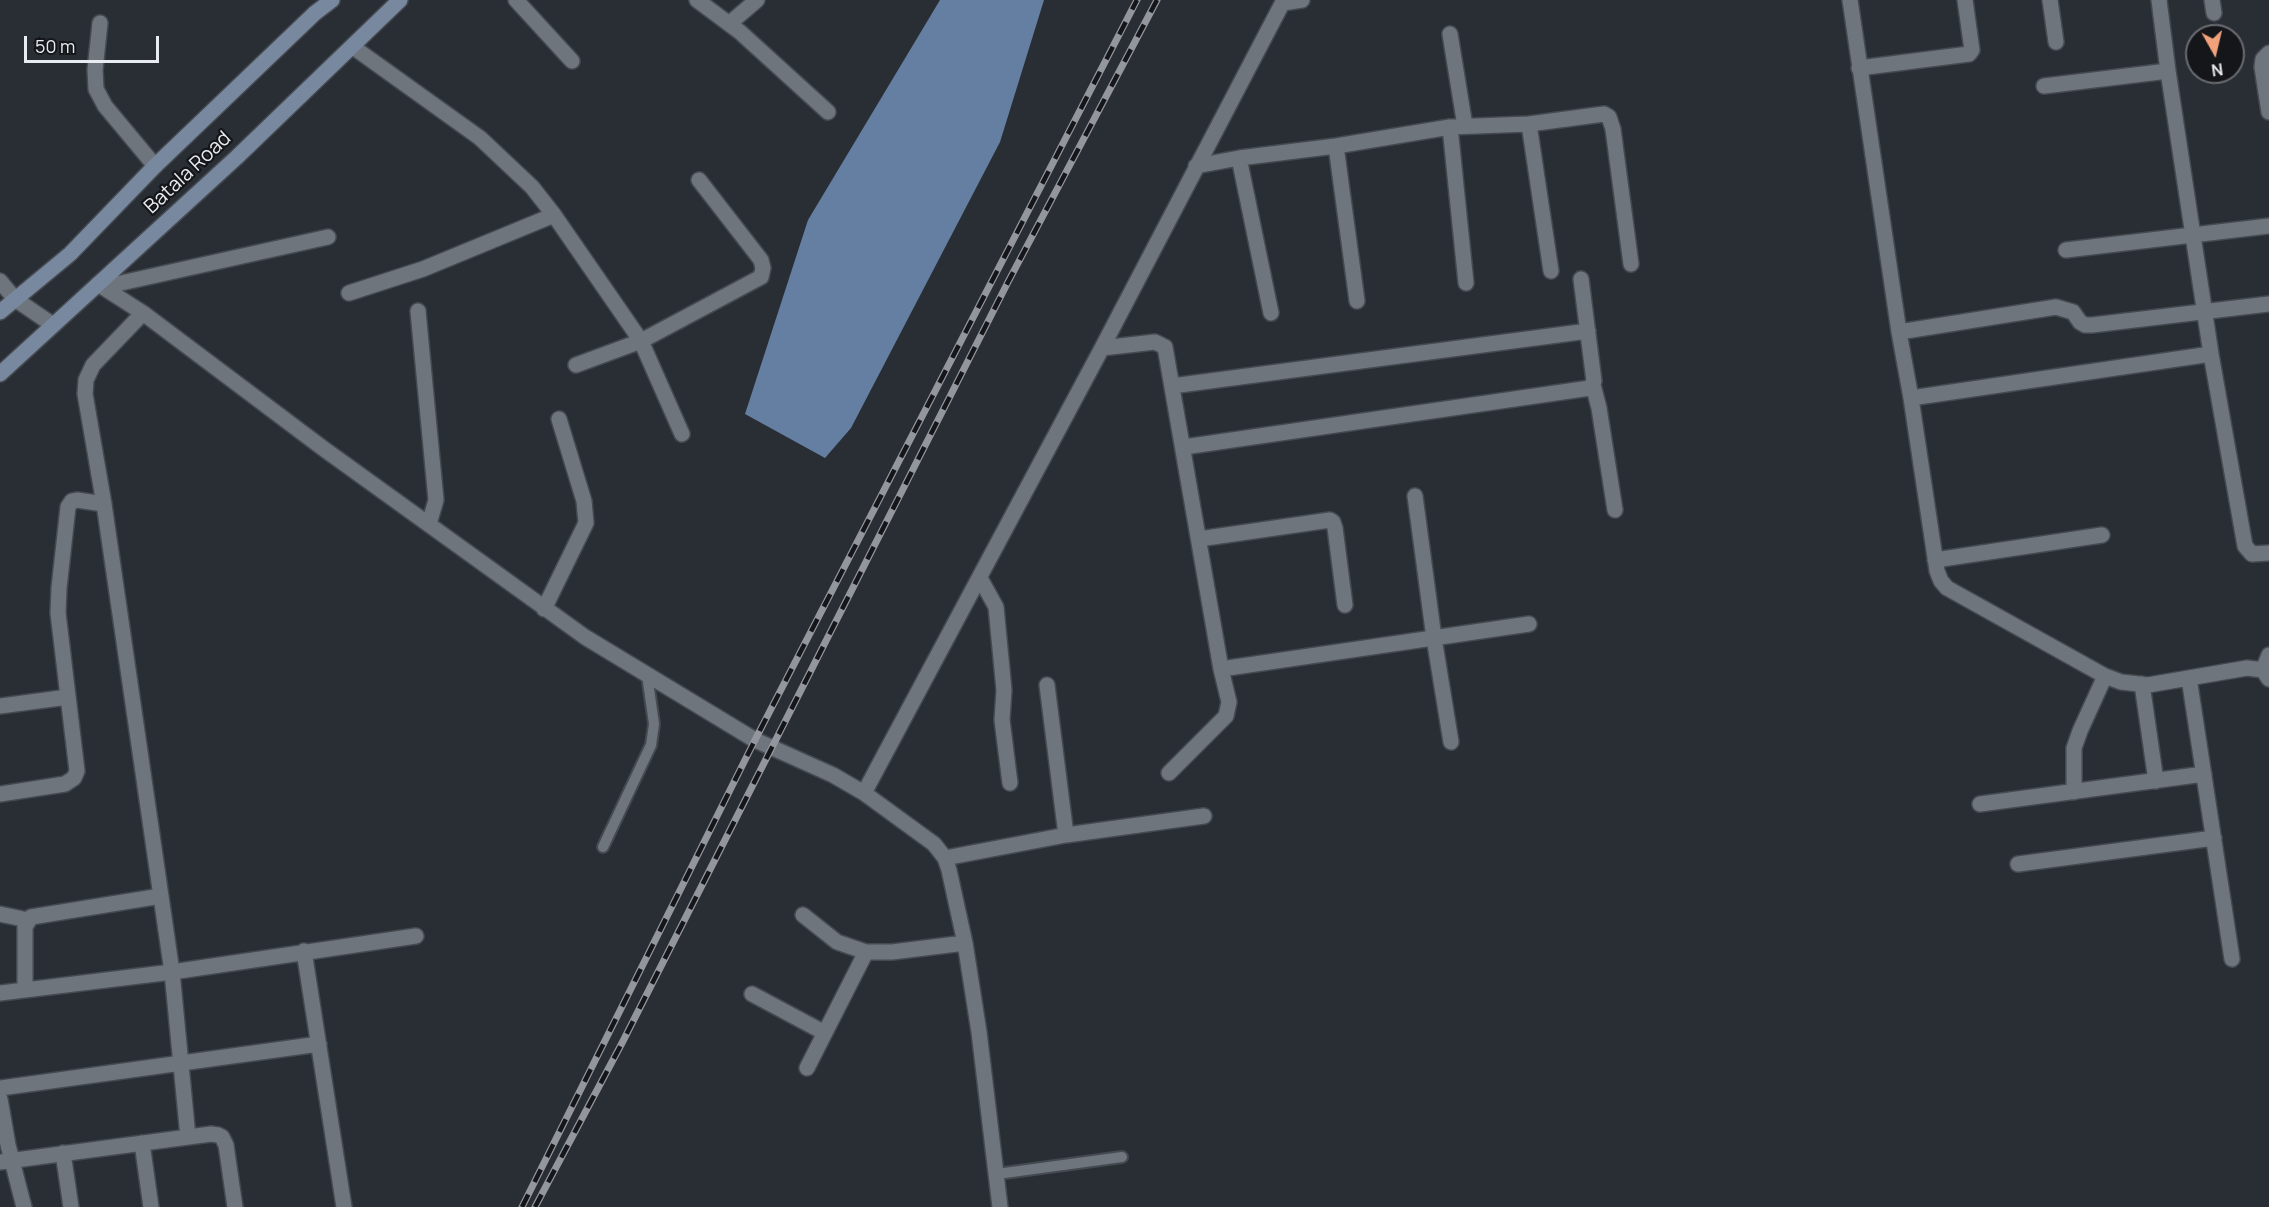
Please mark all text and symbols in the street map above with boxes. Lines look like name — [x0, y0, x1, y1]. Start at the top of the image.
scale bar — [27, 24, 162, 62]
north arrow — [2185, 24, 2245, 84]
text: 50 m — [35, 34, 75, 58]
text: N — [2210, 58, 2224, 82]
street label: Batala Road — [140, 127, 236, 219]

